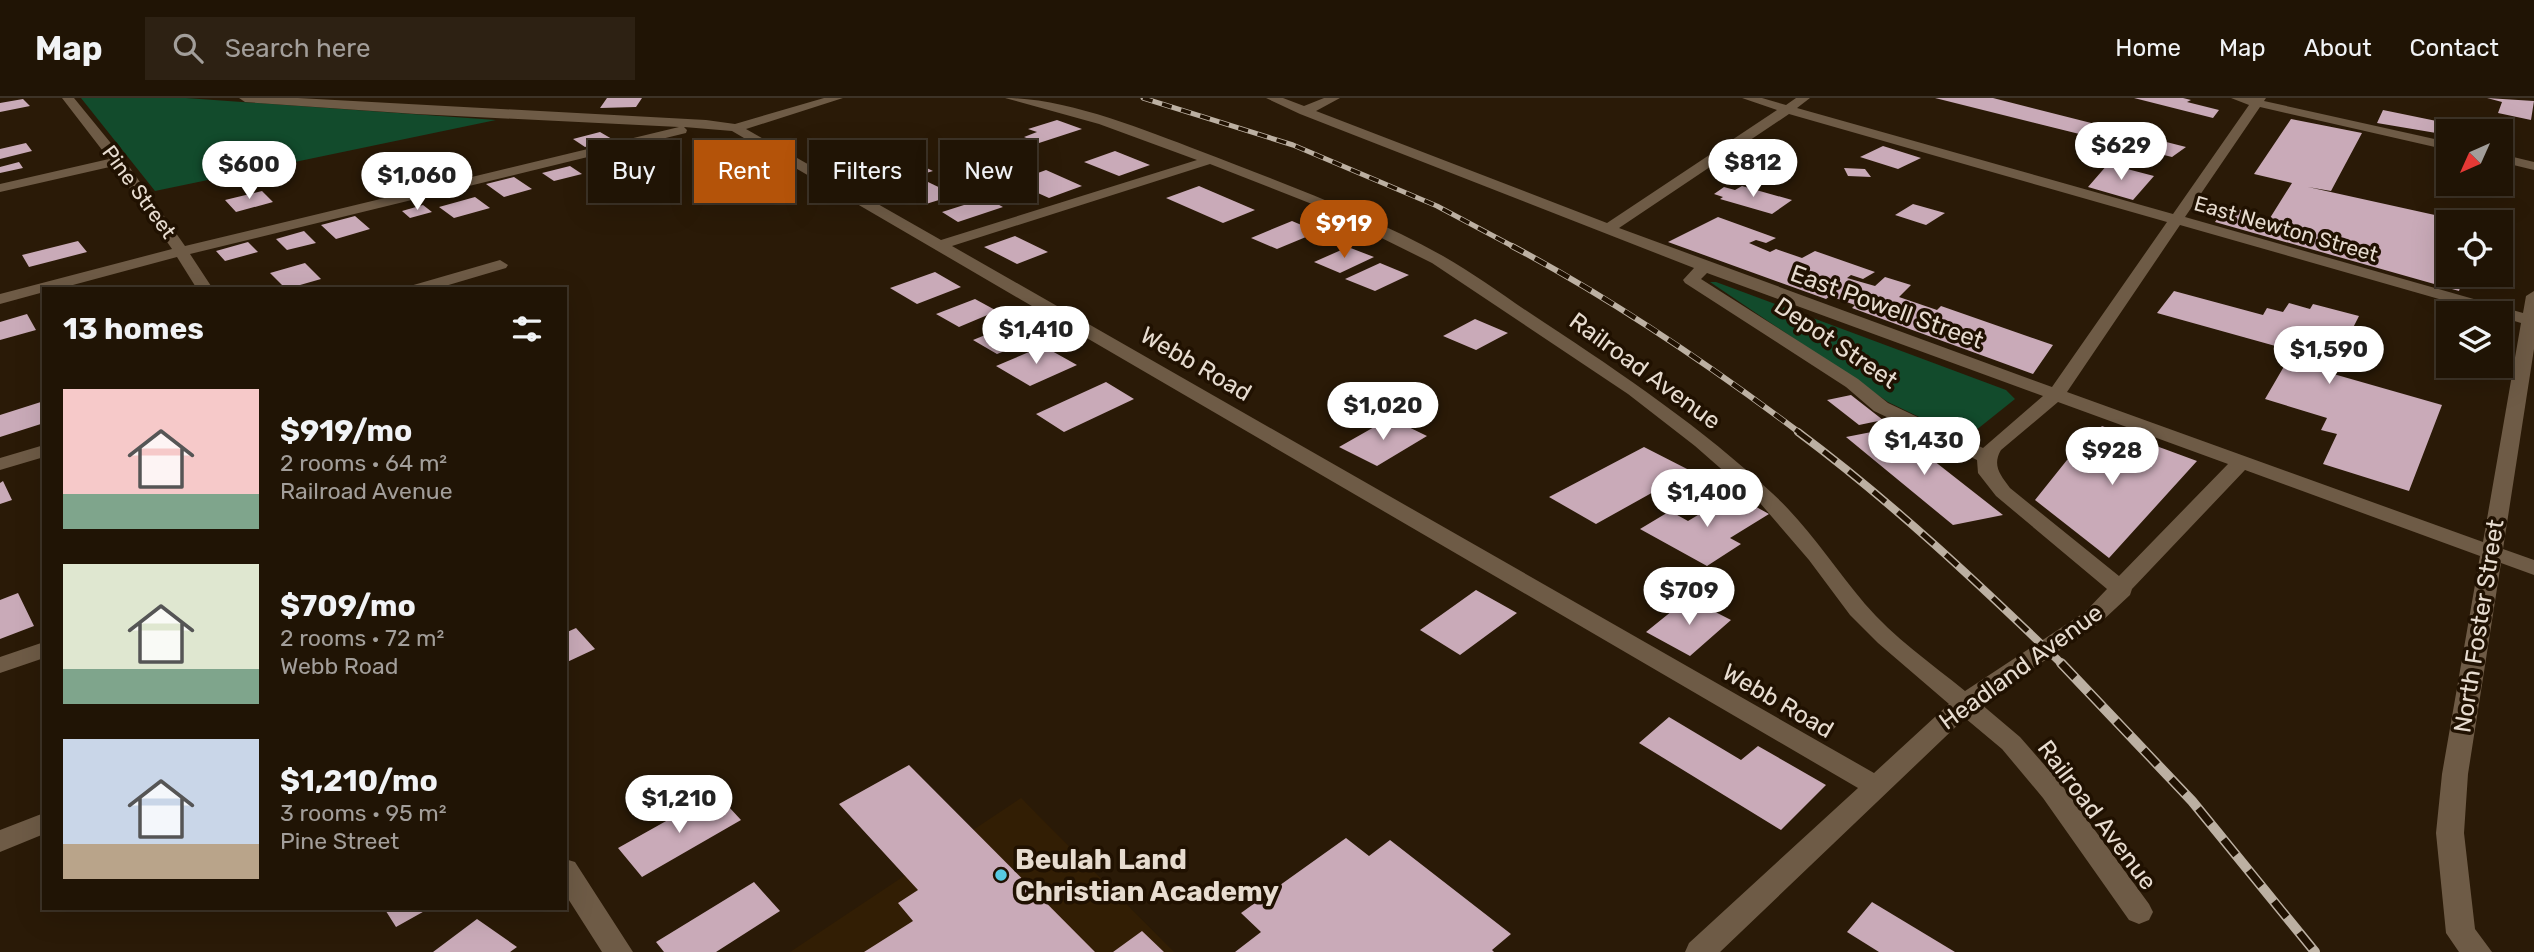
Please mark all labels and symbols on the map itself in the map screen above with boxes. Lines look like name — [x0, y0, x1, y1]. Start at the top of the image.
north arrow — [2436, 119, 2513, 196]
pin: $629 — [2080, 122, 2162, 182]
street label: Pine Street — [97, 140, 182, 243]
pin: $812 — [1712, 140, 1794, 199]
pin: $600 — [208, 141, 290, 201]
pin: $1,060 — [360, 152, 474, 212]
street label: East Newton Street — [2191, 190, 2381, 267]
pin: $919 — [1303, 200, 1385, 260]
street label: East Powell Street — [1787, 259, 1987, 355]
street label: Depot Street — [1769, 292, 1903, 394]
pin: $1,410 — [979, 306, 1093, 366]
street label: Railroad Avenue — [1564, 307, 1726, 435]
street label: Webb Road — [1136, 321, 1256, 407]
pin: $1,590 — [2272, 327, 2386, 386]
pin: $1,020 — [1326, 382, 1440, 442]
pin: $1,430 — [1867, 418, 1981, 477]
pin: $928 — [2071, 428, 2153, 487]
pin: $1,400 — [1650, 470, 1764, 529]
street label: North Foster Street — [2448, 517, 2510, 735]
pin: $709 — [1648, 568, 1730, 627]
street label: Headland Avenue — [1934, 598, 2108, 736]
street label: Webb Road — [1718, 658, 1838, 744]
street label: Railroad Avenue — [2032, 735, 2162, 895]
pin: $1,210 — [622, 776, 736, 835]
place label: Beulah Land Christian Academy — [1015, 843, 1279, 908]
marker: Beulah Land Christian Academy — [993, 867, 1009, 883]

